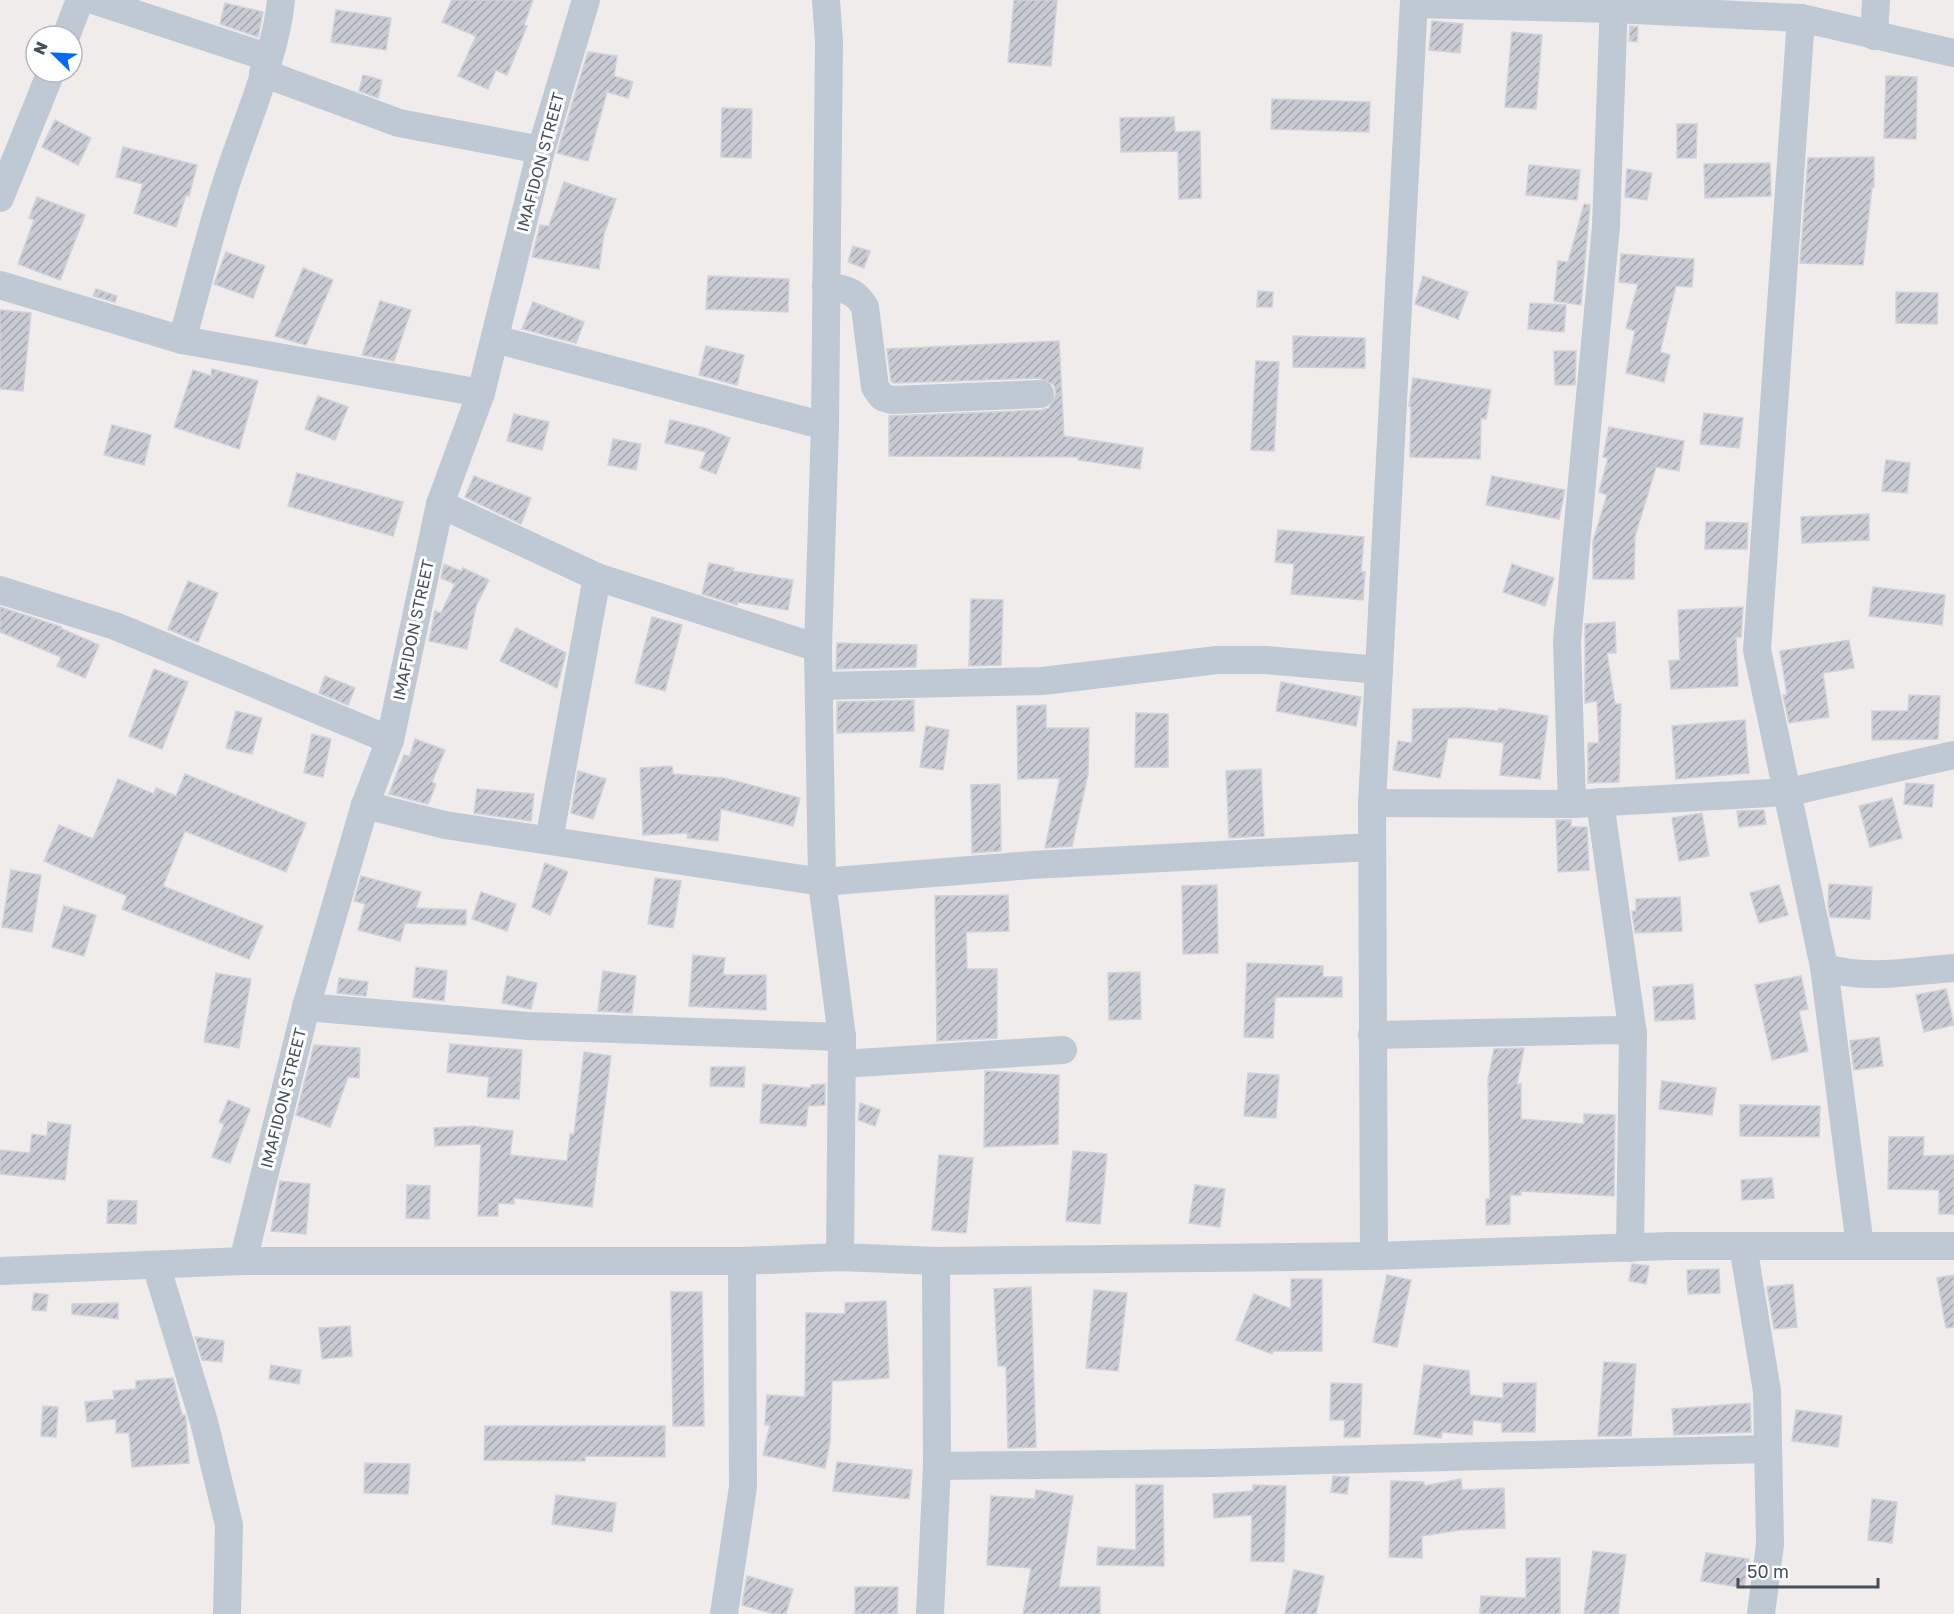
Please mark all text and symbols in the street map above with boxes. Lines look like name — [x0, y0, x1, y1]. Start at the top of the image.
north arrow — [24, 24, 84, 84]
text: N — [29, 38, 52, 58]
street label: IMAFIDON STREET — [512, 90, 568, 234]
street label: IMAFIDON STREET — [388, 558, 438, 702]
street label: IMAFIDON STREET — [256, 1026, 310, 1170]
scale bar — [1738, 1551, 1878, 1589]
text: 50 m — [1747, 1560, 1789, 1582]

